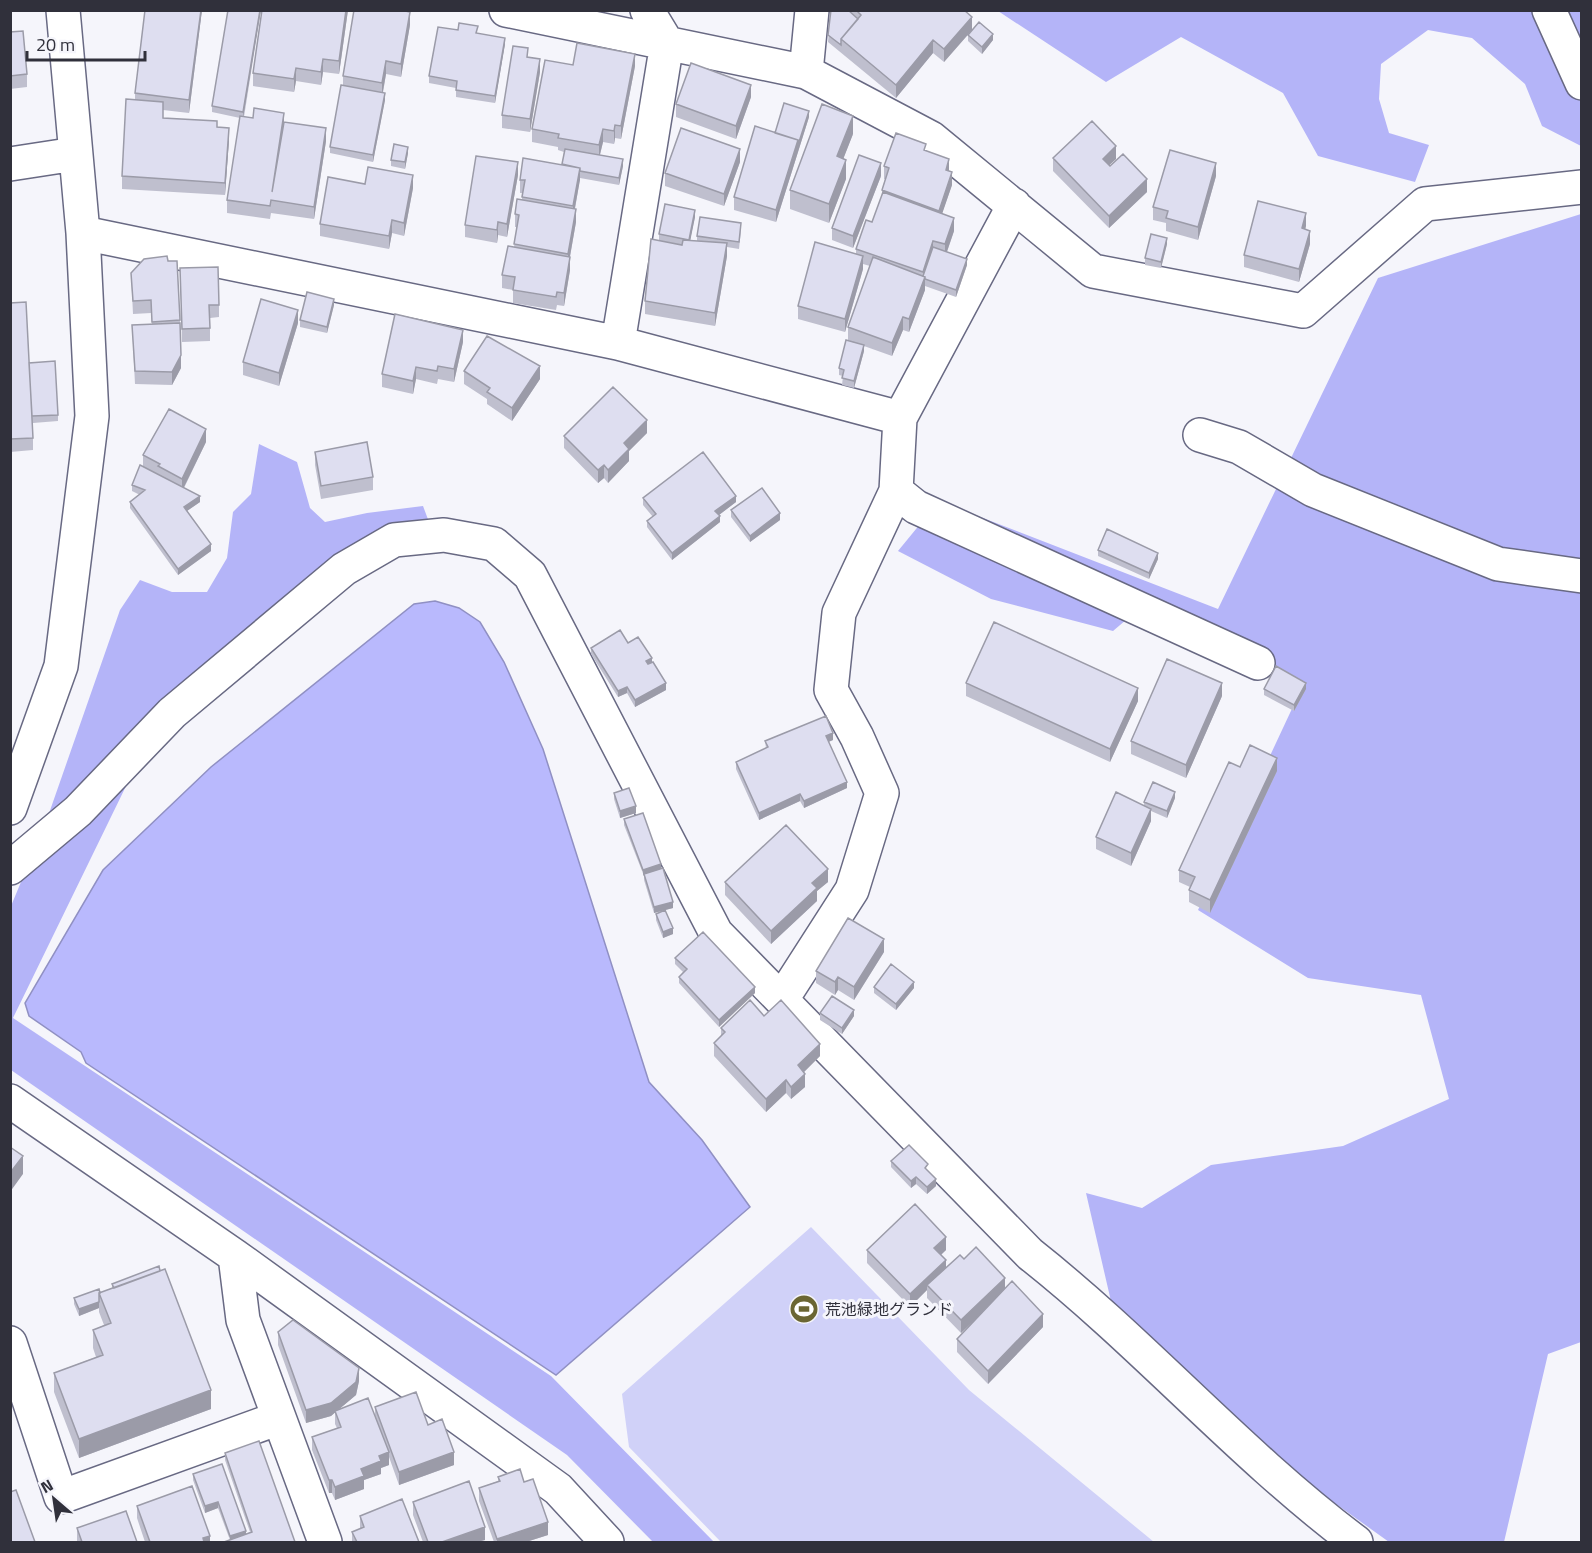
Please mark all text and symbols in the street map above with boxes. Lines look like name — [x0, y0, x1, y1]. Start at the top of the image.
scale bar — [27, 24, 146, 62]
text: 20 m — [36, 31, 75, 58]
sports icon: 荒池緑地グランド — [788, 1293, 820, 1325]
place label: 荒池緑地グランド — [825, 1297, 953, 1321]
north arrow — [24, 1469, 84, 1529]
text: N — [36, 1473, 57, 1499]

